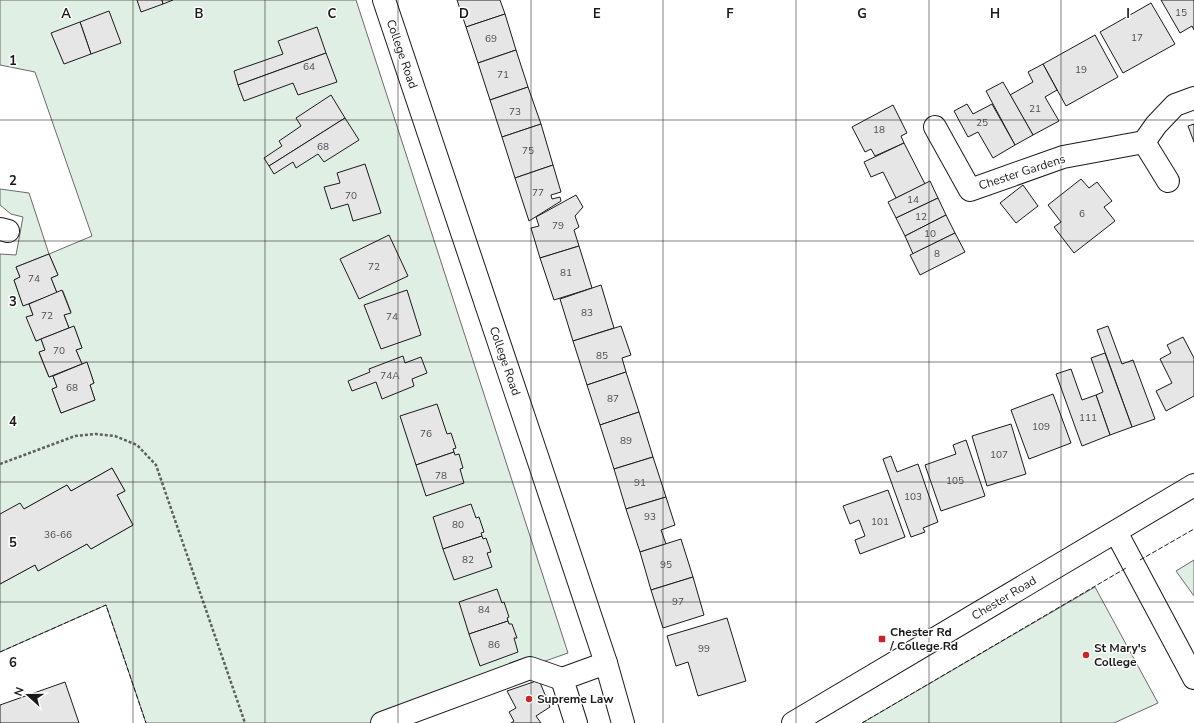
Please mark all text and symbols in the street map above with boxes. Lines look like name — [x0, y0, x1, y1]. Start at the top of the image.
text: A — [61, 5, 71, 23]
text: B — [195, 5, 204, 23]
text: C — [328, 5, 337, 23]
text: D — [459, 5, 469, 23]
text: E — [593, 5, 601, 23]
text: F — [726, 5, 734, 23]
text: G — [857, 5, 867, 23]
text: H — [990, 5, 1000, 23]
text: I — [1126, 5, 1130, 23]
house number: 15 — [1175, 6, 1187, 20]
street label: College Road — [383, 17, 421, 91]
house number: 17 — [1131, 31, 1143, 45]
house number: 69 — [485, 32, 497, 46]
text: 1 — [9, 52, 17, 70]
house number: 64 — [303, 60, 315, 74]
house number: 19 — [1075, 63, 1087, 77]
house number: 71 — [497, 68, 509, 82]
house number: 21 — [1029, 102, 1041, 116]
house number: 73 — [509, 105, 521, 119]
house number: 25 — [976, 116, 988, 130]
house number: 18 — [873, 123, 885, 137]
house number: 68 — [317, 140, 329, 154]
house number: 75 — [522, 144, 534, 158]
street label: Chester Gardens — [977, 150, 1068, 194]
text: 2 — [9, 172, 17, 190]
house number: 77 — [532, 186, 544, 200]
house number: 70 — [345, 189, 357, 203]
house number: 14 — [907, 193, 919, 207]
house number: 6 — [1079, 207, 1085, 221]
house number: 12 — [915, 210, 927, 224]
house number: 79 — [552, 219, 564, 233]
house number: 10 — [924, 227, 936, 241]
house number: 8 — [934, 247, 940, 261]
house number: 72 — [368, 260, 380, 274]
house number: 81 — [560, 266, 572, 280]
house number: 74 — [28, 272, 40, 286]
text: 3 — [9, 293, 17, 311]
house number: 83 — [581, 306, 593, 320]
house number: 72 — [41, 309, 53, 323]
house number: 74 — [386, 310, 398, 324]
street label: College Road — [486, 324, 524, 398]
house number: 70 — [53, 344, 65, 358]
house number: 85 — [596, 349, 608, 363]
house number: 74A — [380, 369, 400, 383]
house number: 68 — [66, 381, 78, 395]
house number: 87 — [607, 392, 619, 406]
house number: 111 — [1079, 411, 1097, 425]
text: 4 — [9, 413, 17, 431]
house number: 109 — [1032, 420, 1050, 434]
house number: 76 — [420, 427, 432, 441]
house number: 89 — [620, 434, 632, 448]
house number: 107 — [990, 448, 1008, 462]
house number: 78 — [435, 469, 447, 483]
house number: 105 — [946, 474, 964, 488]
house number: 91 — [634, 476, 646, 490]
house number: 103 — [904, 490, 922, 504]
house number: 93 — [644, 510, 656, 524]
house number: 101 — [871, 515, 889, 529]
house number: 80 — [452, 518, 464, 532]
house number: 36-66 — [44, 528, 72, 542]
text: 5 — [9, 534, 17, 552]
house number: 82 — [462, 553, 474, 567]
house number: 95 — [660, 558, 672, 572]
street label: Chester Road — [969, 572, 1039, 624]
house number: 97 — [672, 595, 684, 609]
house number: 84 — [478, 603, 490, 617]
place label: Chester Rd / College Rd — [889, 624, 958, 654]
marker: Chester Rd / College Rd — [877, 634, 887, 644]
house number: 86 — [488, 638, 500, 652]
place label: St Mary's College — [1094, 640, 1147, 670]
house number: 99 — [698, 642, 710, 656]
marker: St Mary's College — [1081, 650, 1091, 660]
text: 6 — [9, 654, 17, 672]
north arrow — [8, 675, 48, 715]
text: N — [11, 685, 28, 698]
place label: Supreme Law — [537, 691, 614, 707]
marker: Supreme Law — [524, 694, 534, 704]

